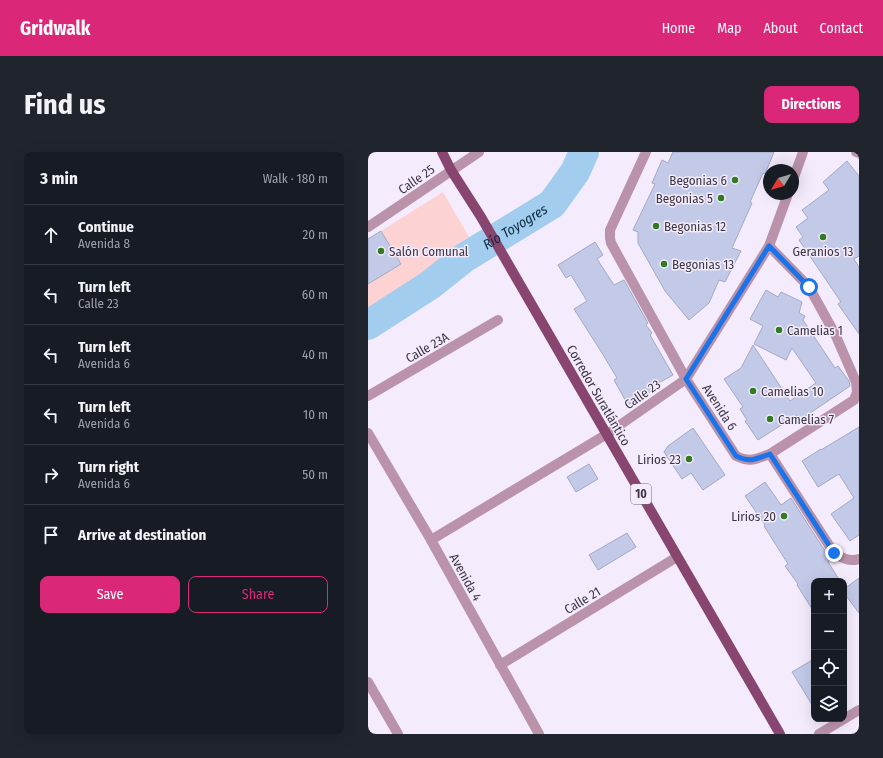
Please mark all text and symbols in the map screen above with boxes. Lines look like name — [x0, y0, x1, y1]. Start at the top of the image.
text: Gridwalk — [20, 17, 90, 40]
text: Home — [662, 20, 695, 37]
text: Map — [717, 20, 741, 37]
text: About — [763, 20, 798, 37]
text: Contact — [820, 20, 863, 37]
button: Directions — [764, 86, 859, 123]
text: Find us — [24, 88, 106, 121]
street label: Calle 25 — [395, 162, 437, 197]
north arrow — [763, 164, 799, 200]
text: 3 min — [40, 168, 78, 189]
text: Walk · 180 m — [263, 171, 328, 186]
place label: Begonias 6 — [669, 173, 727, 188]
marker: Begonias 6 — [730, 175, 740, 185]
place label: Begonias 5 — [656, 191, 713, 206]
marker: Begonias 5 — [716, 193, 726, 203]
water label: Río Toyogres — [480, 201, 551, 253]
text: Continue — [78, 218, 134, 236]
place label: Begonias 12 — [664, 219, 726, 234]
marker: Begonias 12 — [651, 221, 661, 231]
icon: ahead — [40, 224, 62, 246]
text: 20 m — [302, 227, 328, 242]
marker: Geranios 13 — [818, 232, 828, 242]
text: Avenida 8 — [78, 236, 130, 251]
place label: Salón Comunal — [389, 244, 469, 259]
place label: Geranios 13 — [793, 244, 854, 259]
marker: Salón Comunal — [376, 246, 386, 256]
place label: Begonias 13 — [672, 257, 734, 272]
marker: Begonias 13 — [659, 259, 669, 269]
text: Turn left — [78, 278, 131, 296]
route start — [800, 278, 818, 296]
icon: left — [40, 284, 62, 306]
text: 60 m — [302, 287, 328, 302]
text: Calle 23 — [78, 296, 119, 311]
place label: Camelias 1 — [787, 323, 843, 338]
marker: Camelias 1 — [774, 325, 784, 335]
street label: Calle 23A — [403, 329, 452, 366]
text: Turn left — [78, 338, 131, 356]
street label: Corredor Suratlántico — [564, 342, 634, 448]
icon: left — [40, 344, 62, 366]
text: 40 m — [302, 347, 328, 362]
text: Avenida 6 — [78, 356, 130, 371]
street label: Calle 23 — [621, 377, 663, 412]
street label: Avenida 6 — [699, 381, 740, 433]
place label: Camelias 10 — [761, 384, 824, 399]
marker: Camelias 10 — [748, 386, 758, 396]
text: Turn left — [78, 398, 131, 416]
icon: left — [40, 404, 62, 426]
text: 10 m — [303, 407, 328, 422]
place label: Camelias 7 — [778, 412, 834, 427]
marker: Camelias 7 — [765, 414, 775, 424]
text: Avenida 6 — [78, 416, 130, 431]
place label: Lirios 23 — [637, 452, 681, 467]
marker: Lirios 23 — [684, 454, 694, 464]
text: Turn right — [78, 458, 139, 476]
icon: right — [40, 464, 62, 486]
text: 50 m — [302, 467, 328, 482]
text: Avenida 6 — [78, 476, 130, 491]
road number: 10 — [631, 484, 651, 504]
place label: Lirios 20 — [731, 509, 776, 524]
marker: Lirios 20 — [779, 511, 789, 521]
icon: arrive — [40, 524, 62, 546]
text: Arrive at destination — [78, 526, 206, 544]
route end — [825, 544, 843, 562]
street label: Avenida 4 — [446, 551, 485, 604]
button: Save — [40, 576, 180, 613]
button: Share — [188, 576, 328, 613]
map controls — [811, 578, 847, 722]
button: + — [811, 578, 847, 614]
street label: Calle 21 — [561, 584, 603, 617]
button: − — [811, 614, 847, 650]
button: locate — [811, 650, 847, 686]
button: layers — [811, 686, 847, 722]

